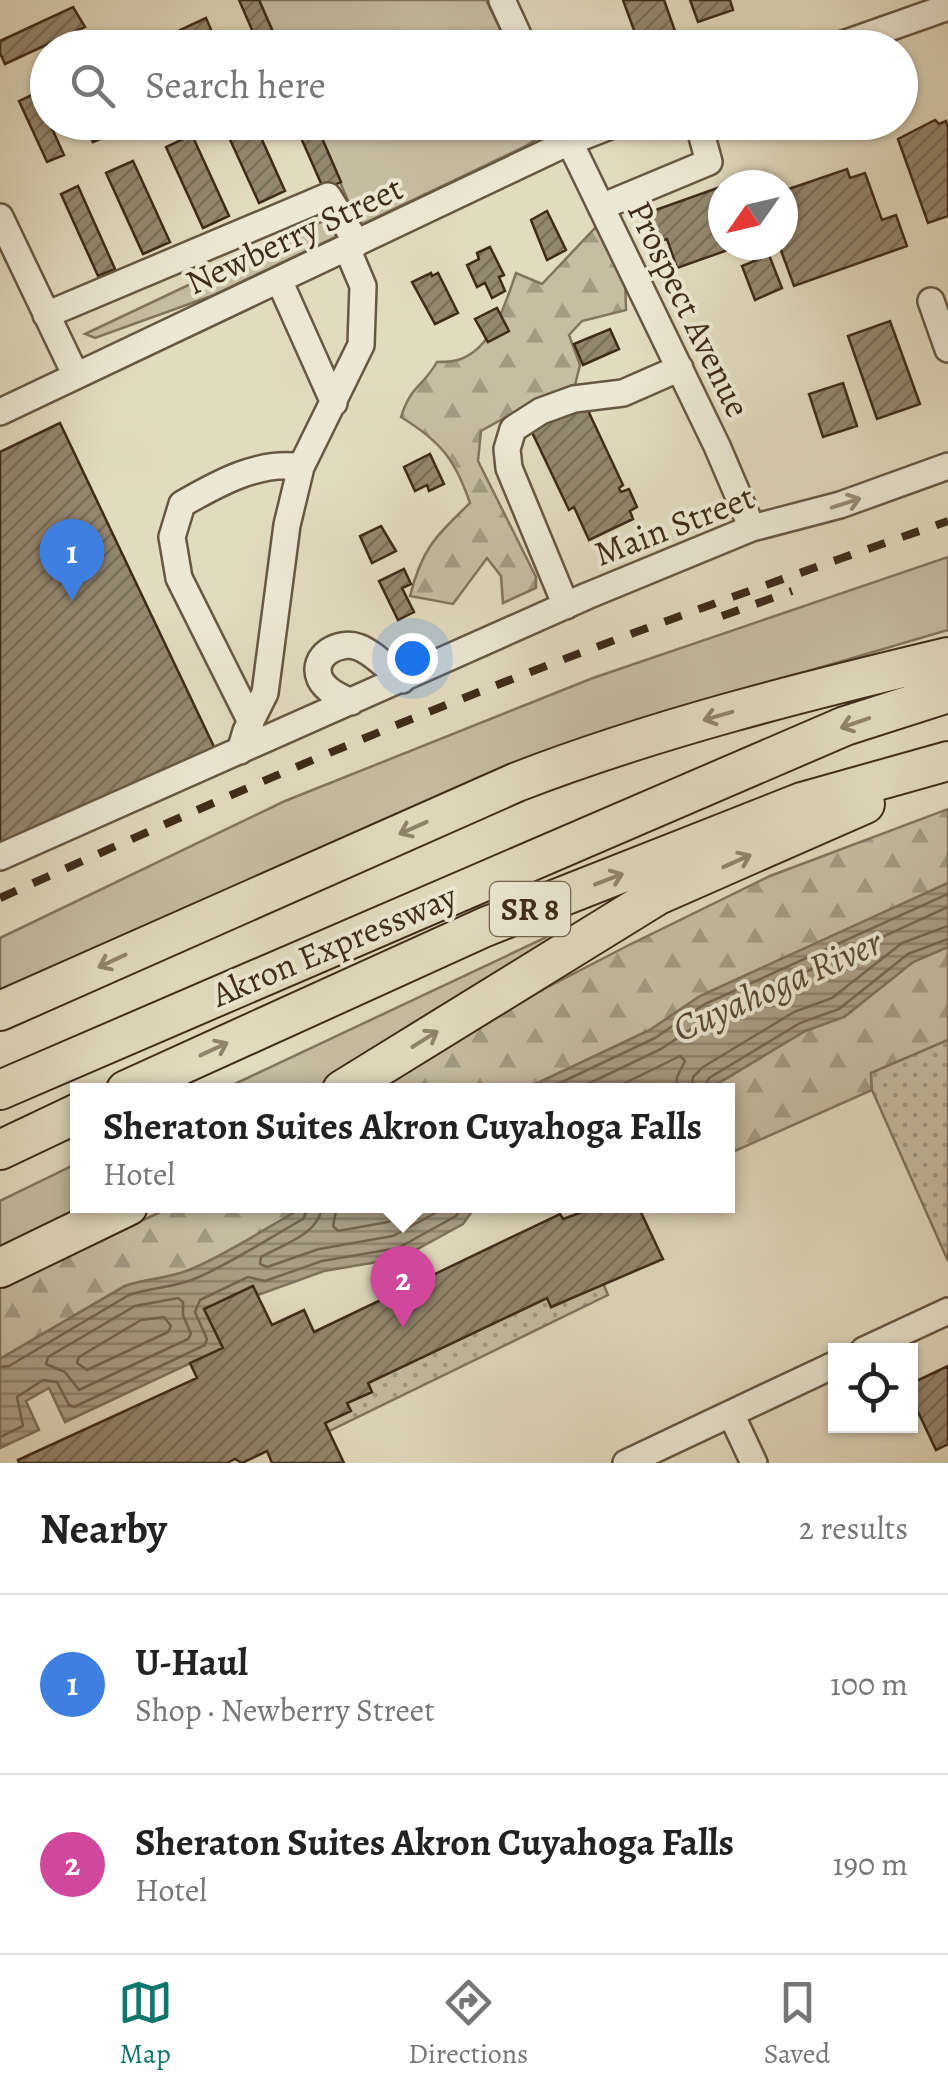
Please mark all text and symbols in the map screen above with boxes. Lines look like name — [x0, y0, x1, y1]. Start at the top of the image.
search box — [30, 30, 918, 140]
icon: search — [65, 58, 120, 113]
text: Search here — [145, 59, 326, 111]
street label: Newberry Street — [178, 164, 410, 306]
north arrow — [708, 170, 798, 260]
street label: Prospect Avenue — [616, 193, 762, 425]
street label: Main Street — [587, 473, 761, 577]
one-way arrow — [829, 492, 861, 510]
pin: 1 — [40, 518, 104, 601]
your location — [387, 633, 438, 684]
one-way arrow — [703, 708, 734, 726]
one-way arrow — [840, 716, 872, 734]
one-way arrow — [398, 820, 429, 838]
one-way arrow — [721, 851, 752, 869]
one-way arrow — [592, 869, 623, 887]
street label: Akron Expressway — [203, 872, 464, 1019]
road number: SR 8 — [490, 882, 570, 936]
water label: Cuyahoga River — [664, 915, 891, 1054]
one-way arrow — [97, 953, 128, 971]
one-way arrow — [410, 1029, 439, 1050]
one-way arrow — [198, 1039, 229, 1057]
popup — [70, 1083, 735, 1213]
text: Sheraton Suites Akron Cuyahoga Falls — [103, 1100, 702, 1152]
text: Hotel — [103, 1152, 175, 1196]
pin: 2 — [370, 1246, 436, 1328]
map controls — [828, 1343, 918, 1433]
button: locate — [828, 1343, 918, 1433]
text: Nearby — [40, 1500, 167, 1557]
text: 2 results — [799, 1506, 908, 1550]
text: U-Haul — [135, 1636, 248, 1688]
text: 1 — [67, 1662, 78, 1706]
text: 100 m — [830, 1662, 908, 1706]
text: Shop · Newberry Street — [135, 1688, 435, 1732]
text: Sheraton Suites Akron Cuyahoga Falls — [135, 1816, 734, 1868]
text: 2 — [65, 1842, 80, 1886]
text: 190 m — [832, 1842, 908, 1886]
text: Hotel — [135, 1868, 207, 1912]
tab: Map — [118, 1975, 173, 2073]
tab: Directions — [408, 1975, 528, 2073]
tab: Saved — [764, 1975, 830, 2073]

